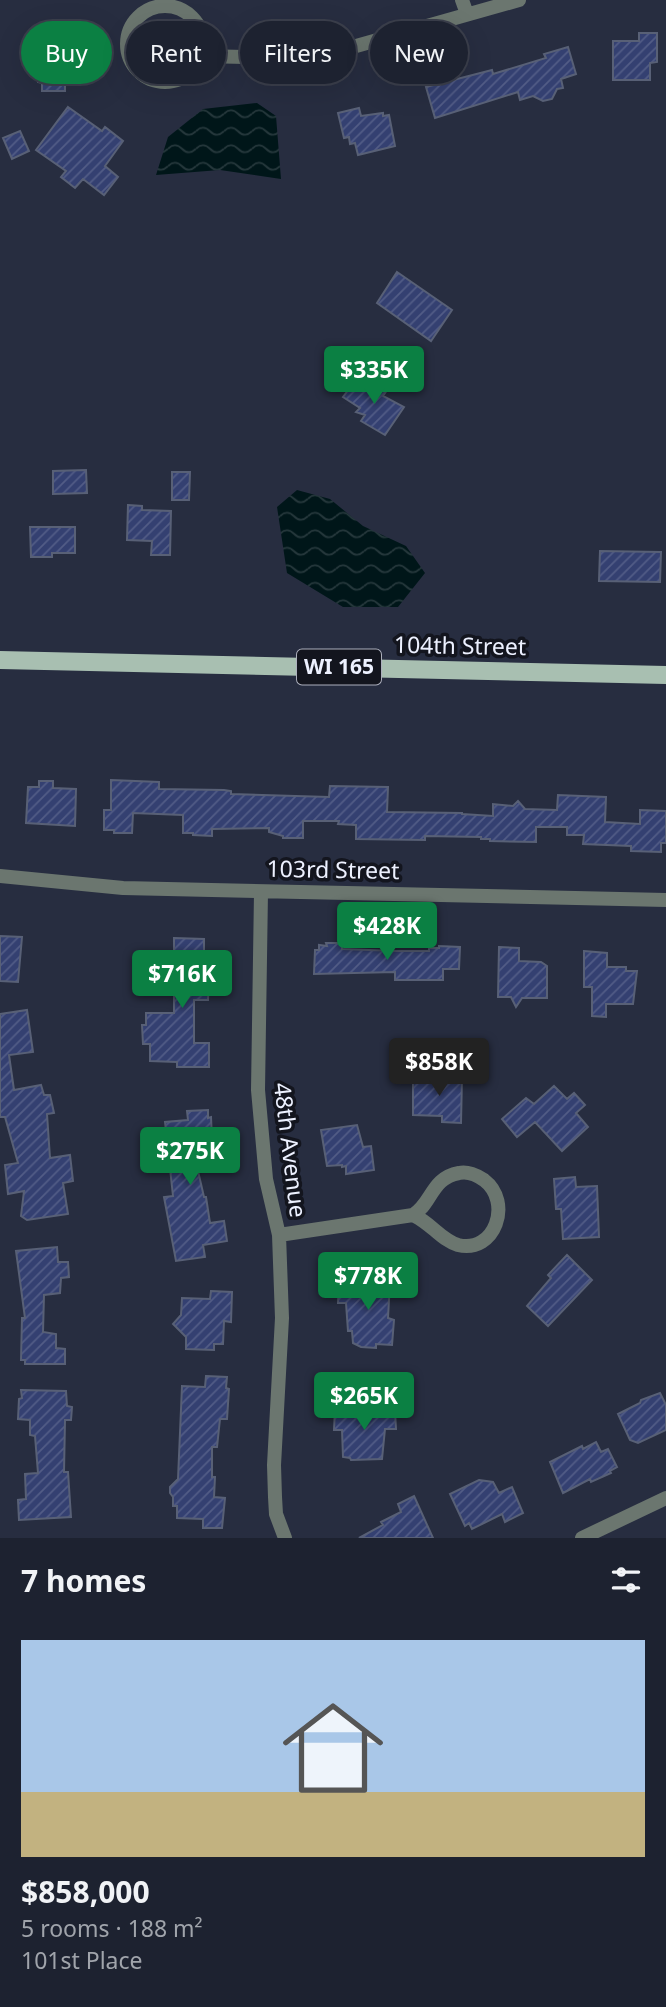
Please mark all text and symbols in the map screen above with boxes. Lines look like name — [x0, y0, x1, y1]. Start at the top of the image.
chip: Buy — [21, 21, 112, 84]
chip: Rent — [126, 21, 226, 84]
chip: Filters — [240, 21, 356, 84]
chip: New — [370, 21, 468, 84]
pin: $335K — [325, 346, 423, 406]
text: $335K — [340, 353, 408, 385]
street label: 104th Street — [394, 628, 526, 662]
road number: WI 165 — [297, 650, 381, 684]
street label: 103rd Street — [266, 852, 400, 886]
pin: $428K — [338, 902, 436, 962]
text: $428K — [353, 909, 421, 941]
pin: $716K — [133, 950, 231, 1010]
text: $716K — [148, 957, 216, 989]
pin: $858K — [390, 1038, 488, 1098]
text: $858K — [405, 1045, 473, 1077]
street label: 48th Avenue — [267, 1081, 315, 1219]
pin: $275K — [141, 1128, 239, 1187]
text: $275K — [156, 1134, 224, 1166]
pin: $778K — [319, 1252, 417, 1312]
text: $778K — [334, 1259, 402, 1291]
pin: $265K — [315, 1372, 413, 1432]
text: $265K — [330, 1379, 398, 1411]
text: 7 homes — [21, 1560, 146, 1601]
icon: filters — [607, 1561, 645, 1599]
icon: home — [270, 1685, 396, 1811]
text: $858,000 — [21, 1871, 150, 1912]
text: 5 rooms · 188 m² — [21, 1912, 203, 1944]
text: 101st Place — [21, 1944, 143, 1976]

